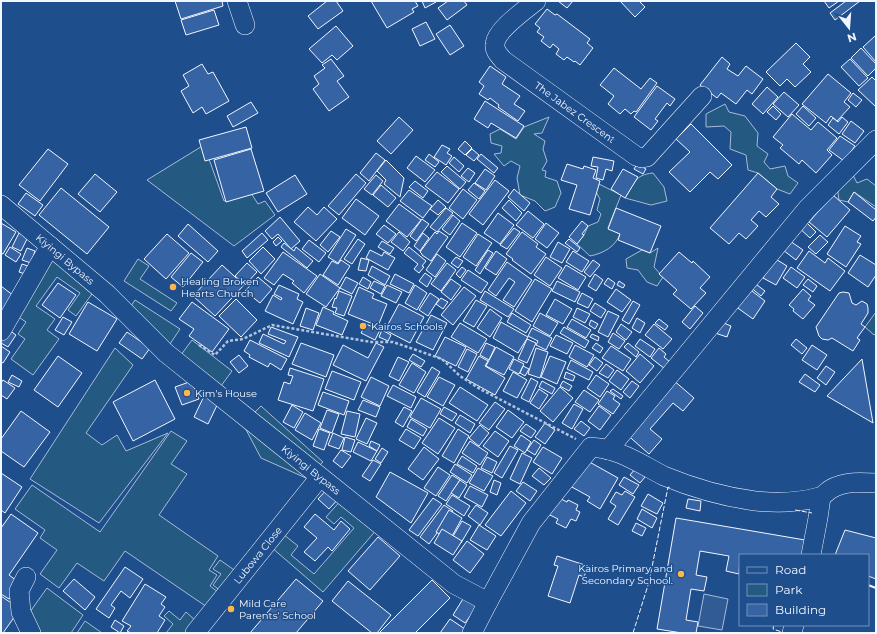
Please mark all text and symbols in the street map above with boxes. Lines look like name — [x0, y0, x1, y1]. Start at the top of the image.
north arrow — [829, 8, 869, 48]
text: N — [846, 30, 858, 46]
street label: The Jabez Crescent — [532, 78, 618, 146]
street label: Kiyingi Bypass — [33, 231, 97, 287]
place label: Healing Broken Hearts Church — [181, 275, 259, 300]
marker: Healing Broken Hearts Church — [168, 282, 178, 292]
place label: Kairos Schools — [371, 320, 443, 333]
marker: Kairos Schools — [358, 321, 368, 331]
place label: Kim's House — [195, 387, 257, 400]
marker: Kim's House — [182, 388, 192, 398]
street label: Kiyingi Bypass — [279, 442, 344, 497]
street label: Lubowa Close — [231, 524, 284, 586]
legend — [739, 554, 869, 626]
place label: Kairos Primary and Secondary School. — [578, 562, 673, 587]
text: Road — [775, 562, 806, 577]
marker: Kairos Primary and Secondary School. — [676, 569, 686, 579]
text: Park — [775, 582, 803, 597]
place label: Mild Care Parents' School — [239, 597, 316, 622]
text: Building — [775, 602, 826, 617]
marker: Mild Care Parents' School — [226, 604, 236, 614]

